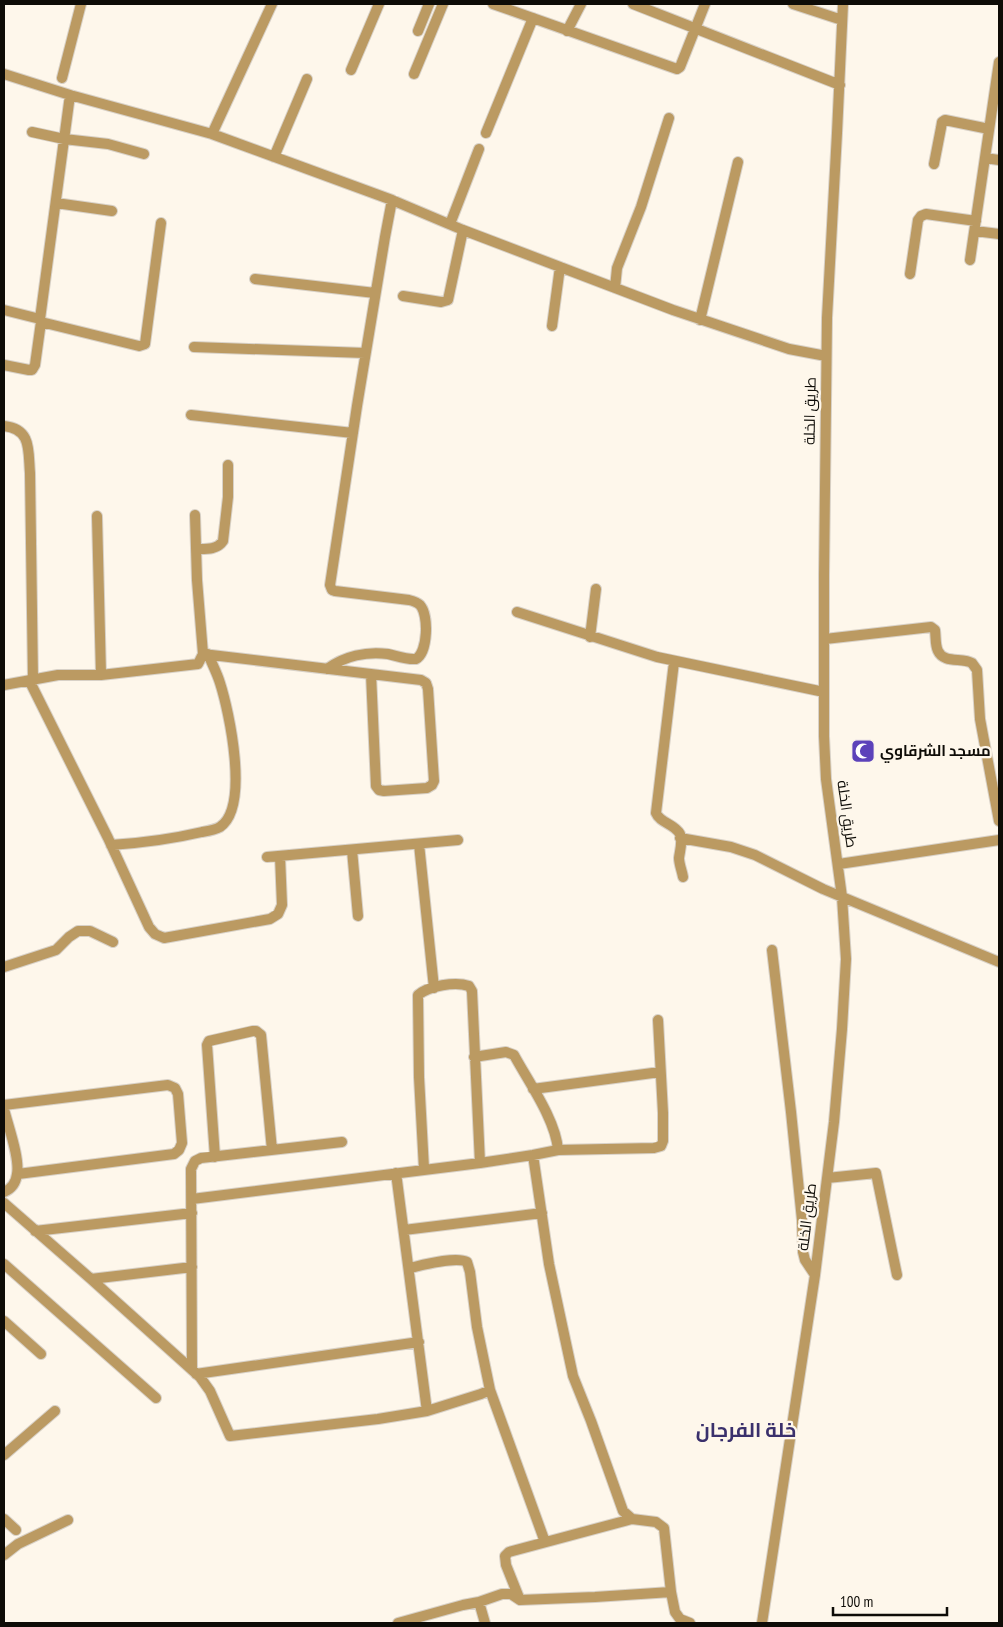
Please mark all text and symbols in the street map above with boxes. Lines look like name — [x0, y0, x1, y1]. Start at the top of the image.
street label: طريق الخلة — [799, 377, 821, 445]
mosque icon: مسجد الشرقاوي — [850, 738, 876, 764]
place label: مسجد الشرقاوي — [880, 741, 991, 763]
street label: طريق الخلة — [832, 779, 862, 849]
street label: طريق الخلة — [793, 1182, 821, 1252]
district label: خلة الفرجان — [696, 1417, 796, 1443]
scale bar — [833, 1584, 947, 1616]
text: 100 m — [840, 1592, 873, 1611]

